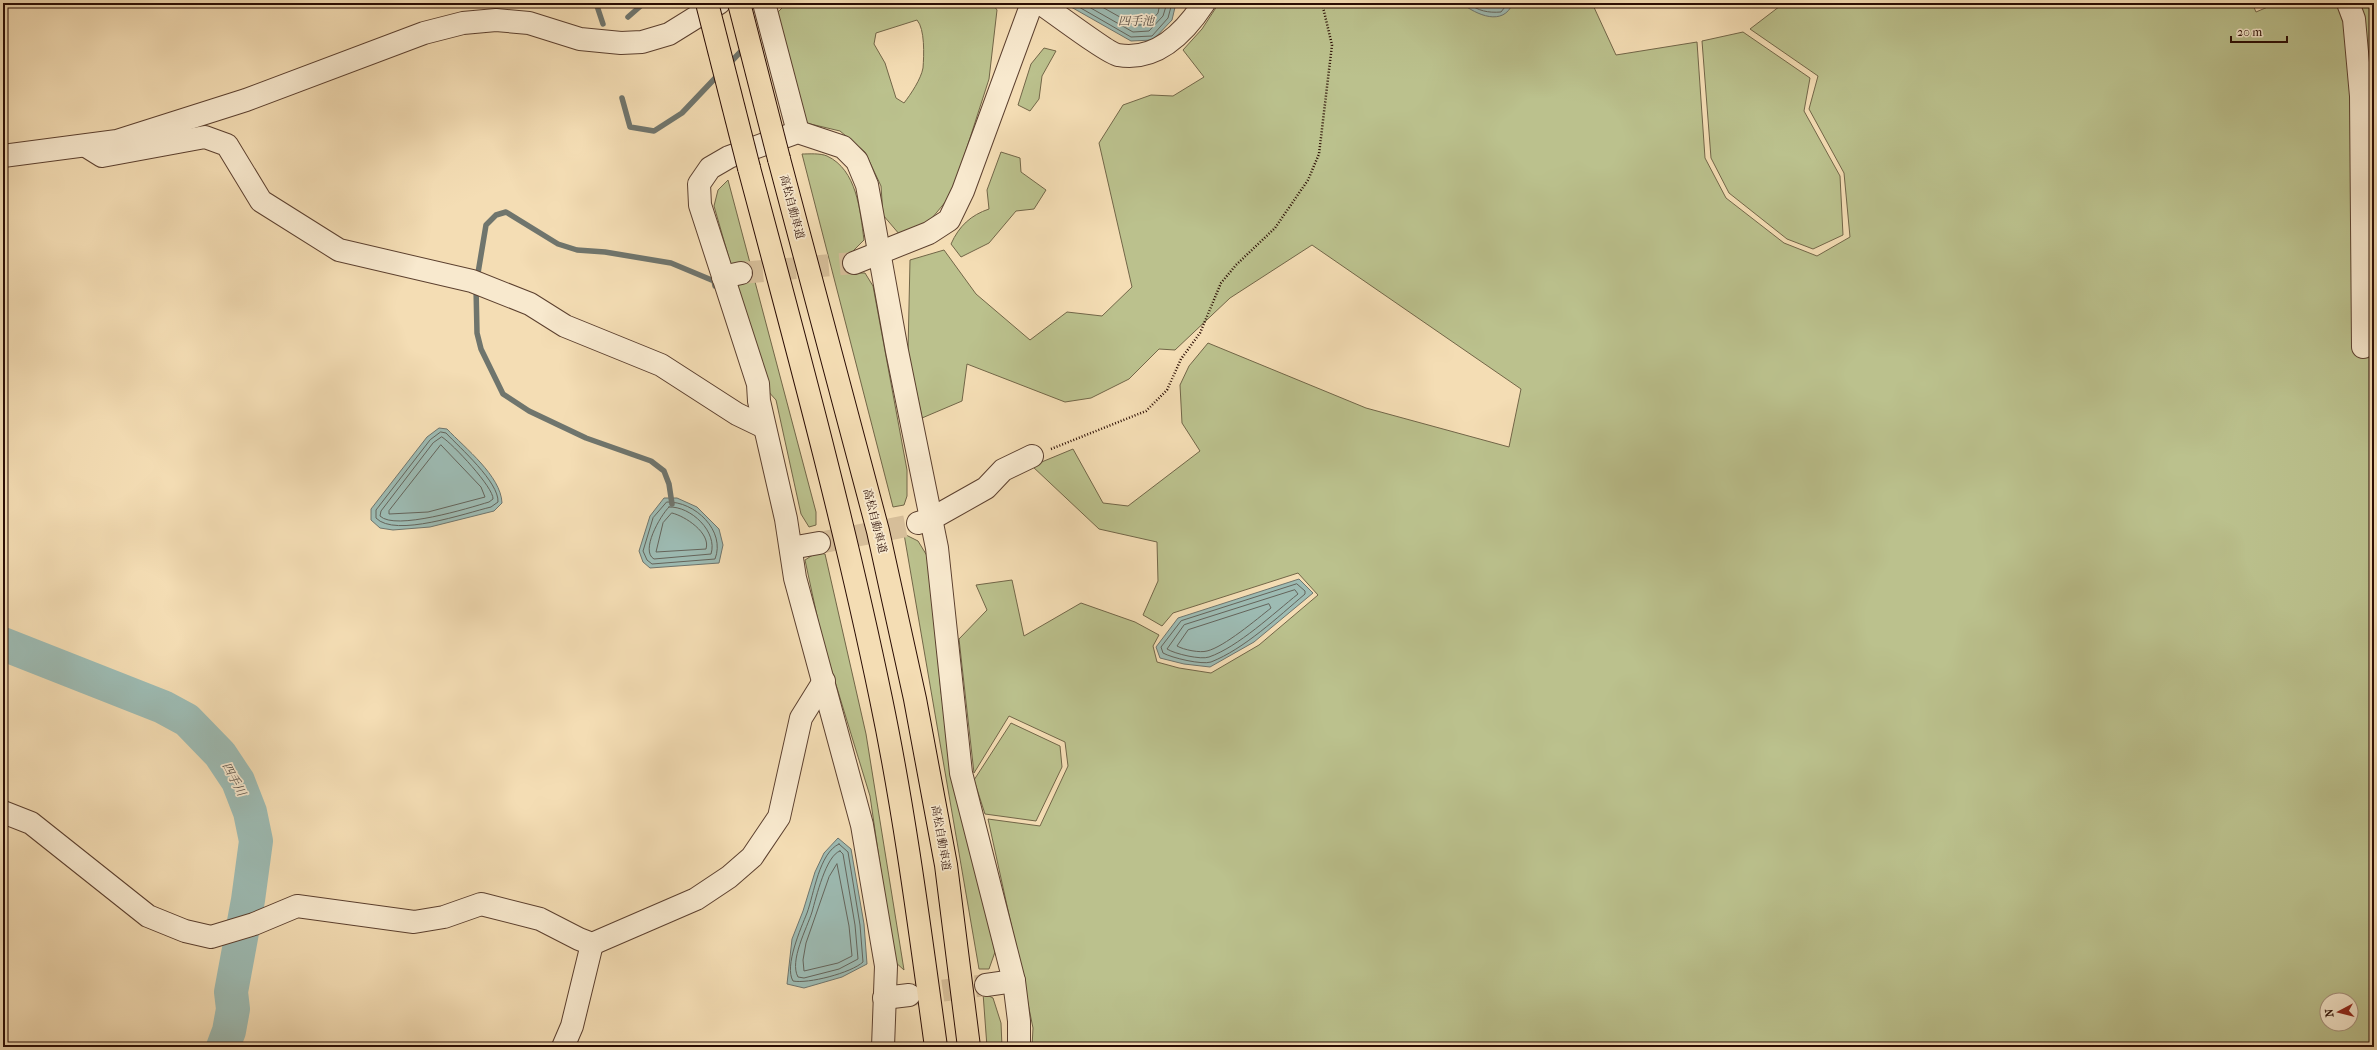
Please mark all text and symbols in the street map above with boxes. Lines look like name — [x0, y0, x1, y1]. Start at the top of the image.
water label: 四手池 — [1118, 14, 1156, 28]
scale bar — [2231, 18, 2287, 44]
text: 20 m — [2237, 25, 2262, 39]
street label: 高松自動車道 — [777, 173, 807, 241]
street label: 高松自動車道 — [861, 487, 889, 555]
water label: 四手川 — [219, 760, 250, 800]
street label: 高松自動車道 — [929, 804, 953, 872]
north arrow — [2319, 992, 2359, 1032]
text: N — [2323, 1008, 2337, 1018]

